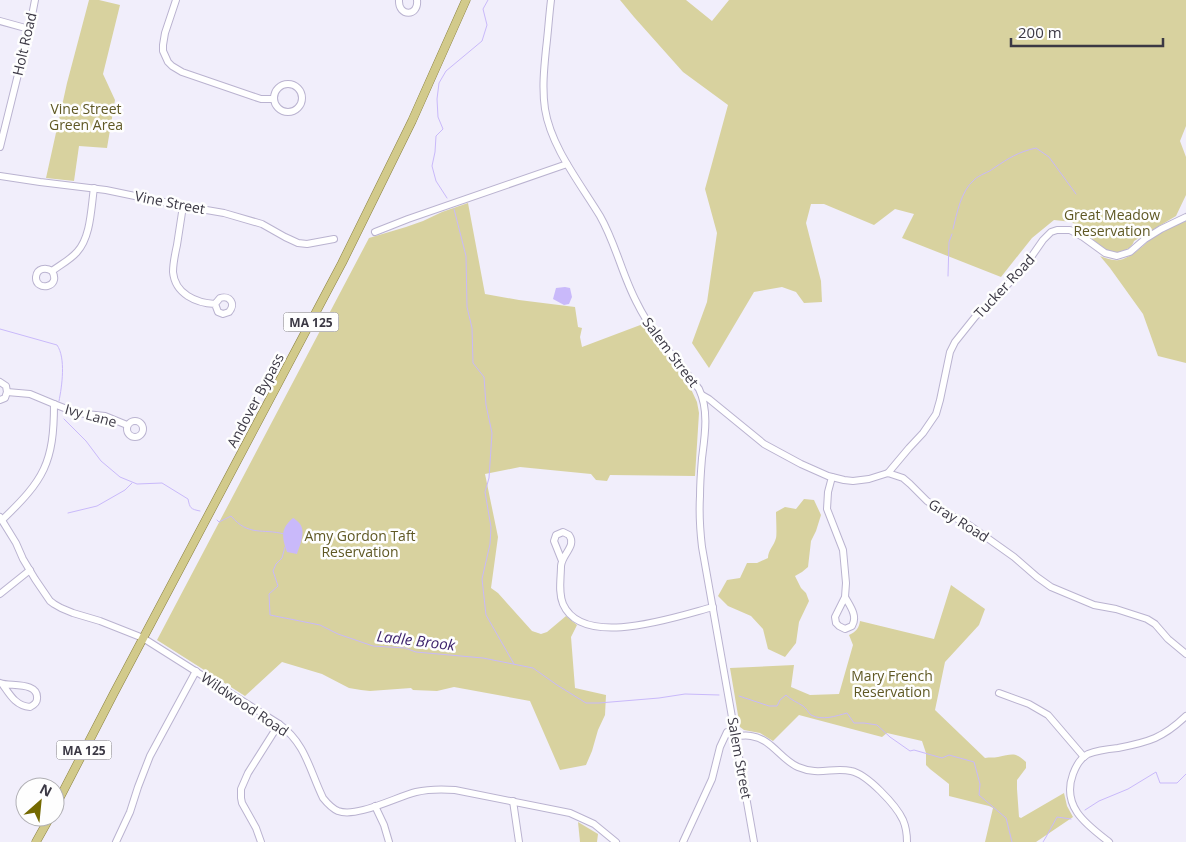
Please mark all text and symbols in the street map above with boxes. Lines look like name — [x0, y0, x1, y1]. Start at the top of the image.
street label: Holt Road — [8, 11, 40, 77]
scale bar — [1011, 15, 1164, 47]
text: 200 m — [1018, 22, 1062, 42]
park label: Vine Street Green Area — [49, 99, 123, 134]
street label: Vine Street — [133, 186, 207, 218]
park label: Great Meadow Reservation — [1064, 205, 1160, 240]
street label: Tucker Road — [969, 250, 1039, 322]
road number: MA 125 — [284, 313, 338, 332]
street label: Salem Street — [639, 313, 703, 391]
street label: Andover Bypass — [222, 349, 288, 451]
street label: Ivy Lane — [63, 399, 119, 431]
street label: Gray Road — [925, 494, 993, 546]
park label: Amy Gordon Taft Reservation — [304, 526, 416, 561]
water label: Ladle Brook — [376, 625, 457, 655]
park label: Mary French Reservation — [851, 666, 933, 701]
street label: Wildwood Road — [197, 668, 293, 740]
street label: Salem Street — [723, 716, 757, 800]
road number: MA 125 — [56, 740, 112, 760]
north arrow — [15, 777, 65, 827]
text: N — [37, 779, 56, 801]

